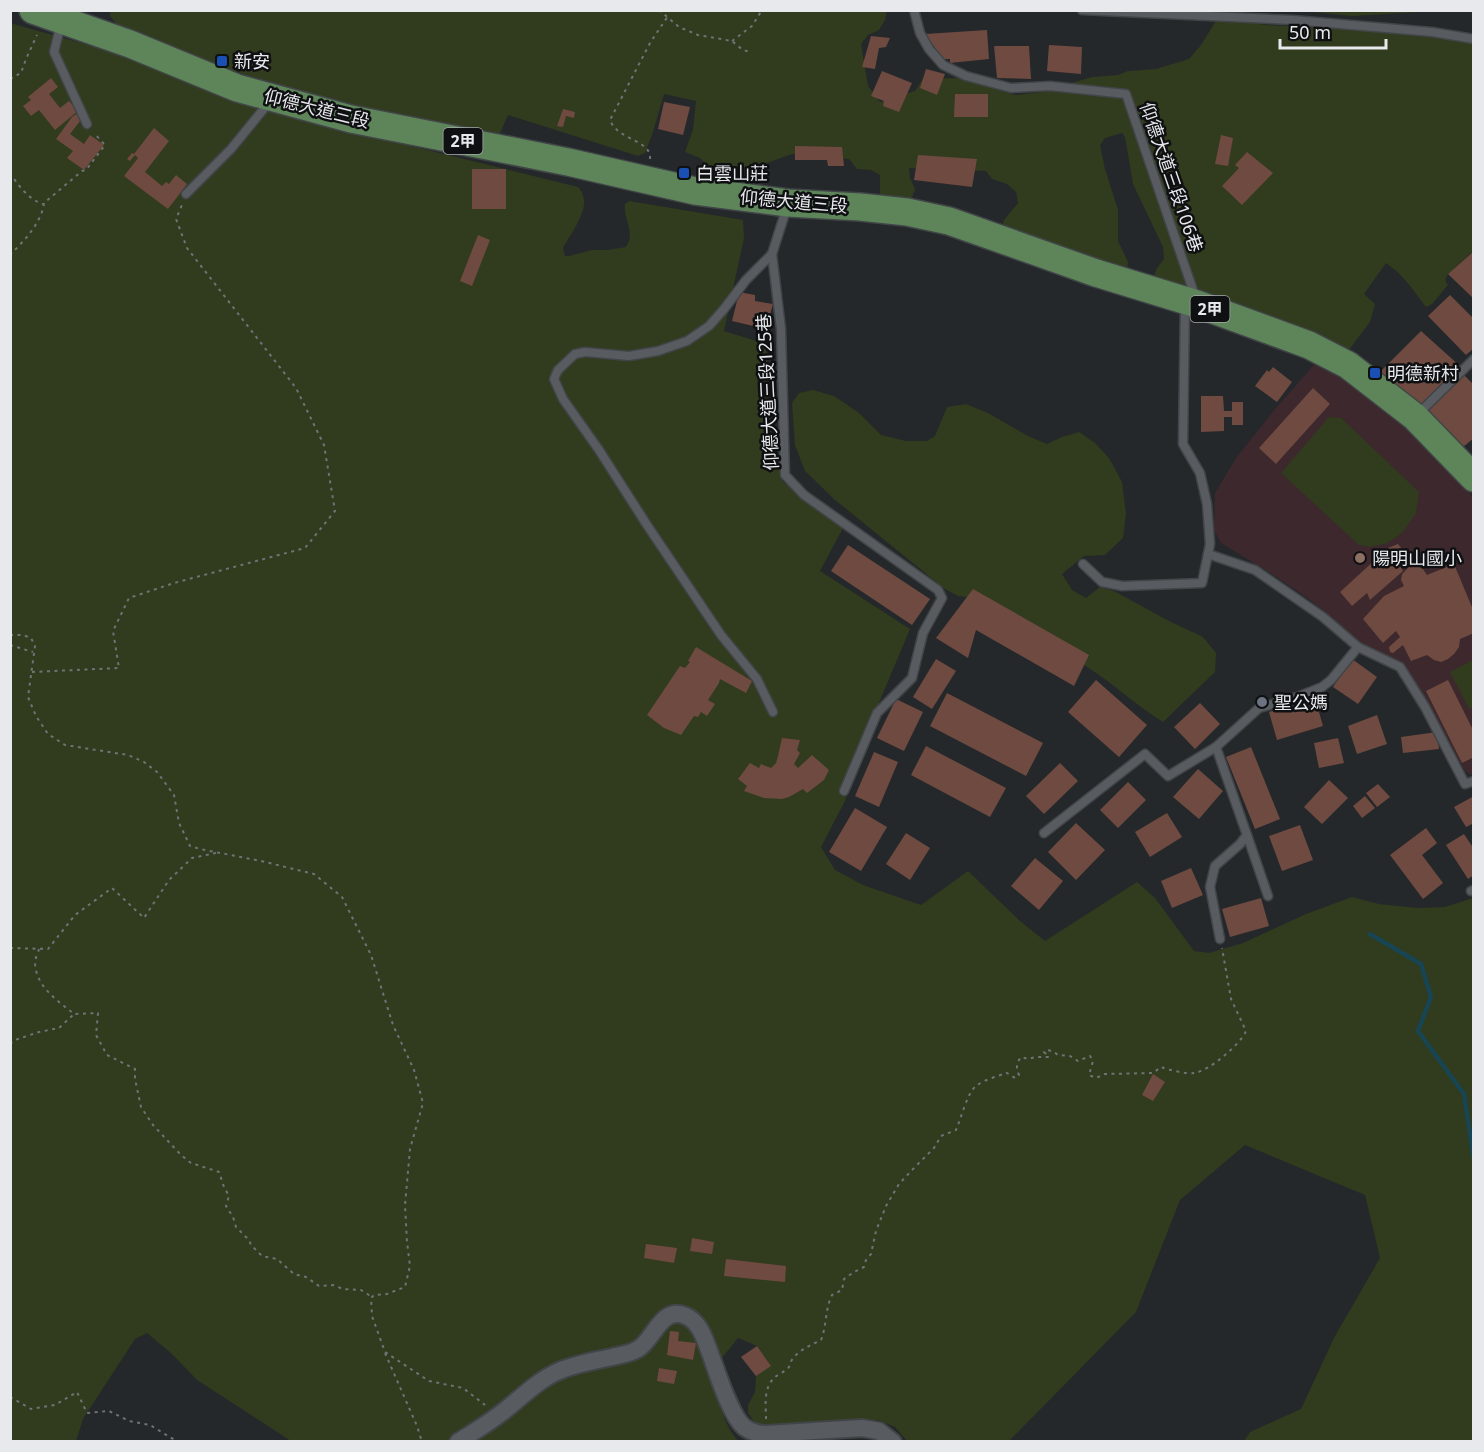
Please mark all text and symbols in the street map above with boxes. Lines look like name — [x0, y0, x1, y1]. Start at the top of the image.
scale bar — [1280, 12, 1386, 50]
text: 50 m — [1289, 20, 1331, 44]
place label: 新安 — [234, 49, 270, 73]
marker: 新安 — [215, 54, 229, 68]
street label: 仰德大道三段 — [262, 83, 372, 133]
street label: 仰德大道三段106巷 — [1135, 99, 1209, 255]
road number: 2甲 — [444, 128, 482, 154]
place label: 白雲山莊 — [696, 161, 768, 185]
marker: 白雲山莊 — [677, 166, 691, 180]
street label: 仰德大道三段 — [739, 184, 849, 218]
road number: 2甲 — [1190, 296, 1230, 322]
street label: 仰德大道三段125巷 — [751, 313, 783, 471]
place label: 明德新村 — [1387, 361, 1459, 385]
marker: 明德新村 — [1368, 366, 1382, 380]
place label: 陽明山國小 — [1372, 546, 1462, 570]
marker: 陽明山國小 — [1353, 551, 1367, 565]
place label: 聖公媽 — [1274, 690, 1328, 714]
marker: 聖公媽 — [1255, 695, 1269, 709]

